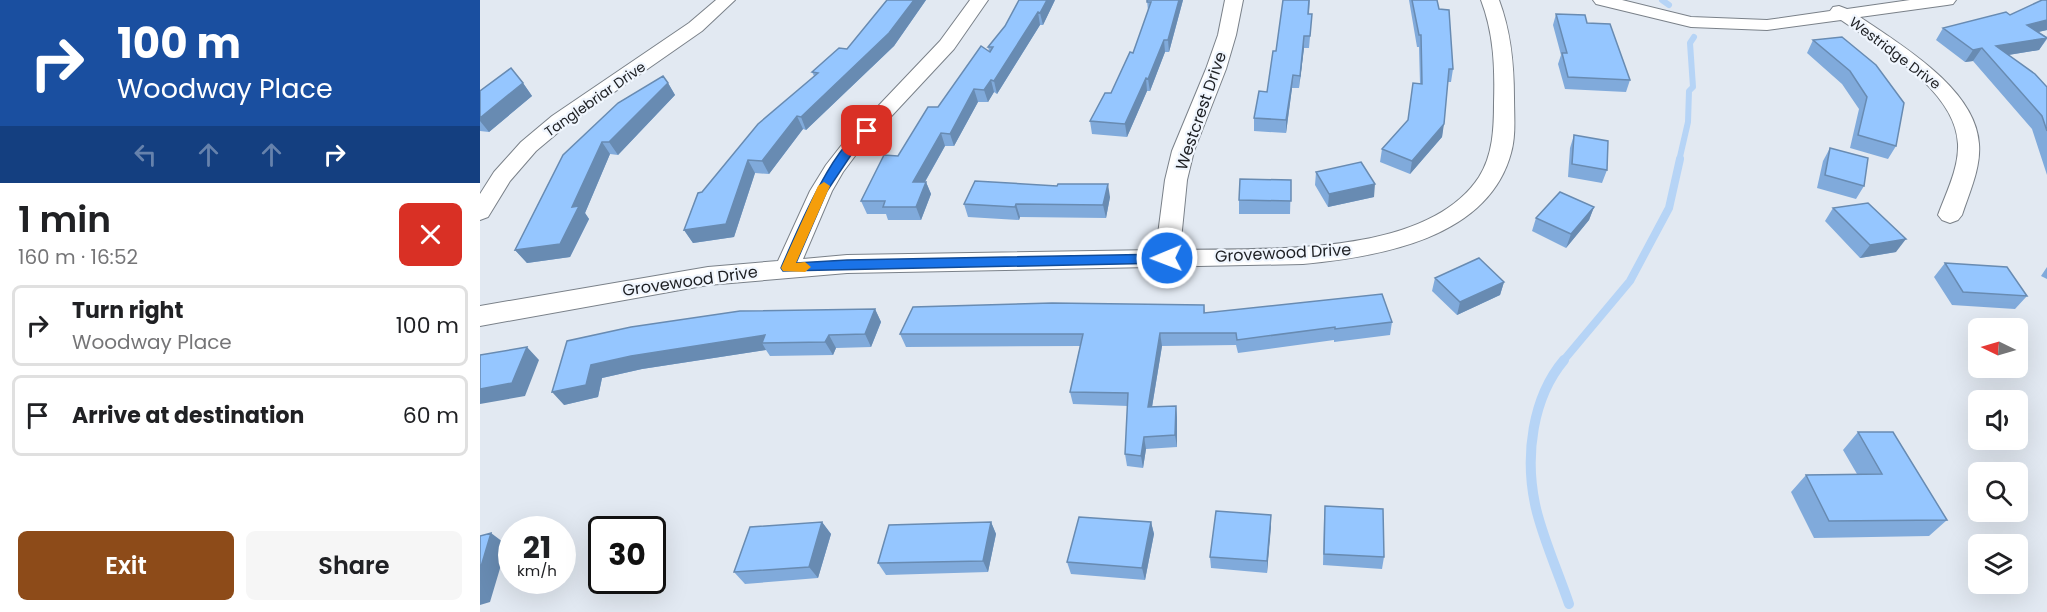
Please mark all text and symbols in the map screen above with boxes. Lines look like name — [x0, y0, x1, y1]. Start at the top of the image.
street label: Westridge Drive — [1845, 12, 1945, 94]
text: 100 m — [117, 14, 241, 73]
icon: right — [18, 24, 96, 102]
street label: Westcrest Drive — [1170, 49, 1232, 173]
street label: Tanglebriar Drive — [540, 56, 650, 141]
text: Woodway Place — [117, 70, 333, 107]
pin — [841, 105, 892, 156]
icon: arrive — [850, 114, 883, 147]
icon: left — [129, 138, 162, 171]
icon: ahead — [192, 138, 225, 171]
icon: ahead — [255, 138, 288, 171]
icon: right — [318, 138, 351, 171]
text: 1 min — [18, 194, 111, 245]
button: close — [399, 203, 462, 266]
position arrow — [1135, 226, 1199, 290]
street label: Grovewood Drive — [1214, 238, 1352, 268]
text: 160 m · 16:52 — [18, 243, 138, 271]
street label: Grovewood Drive — [621, 260, 759, 302]
text: Turn right — [72, 295, 183, 326]
icon: right — [21, 309, 54, 342]
text: 100 m — [396, 310, 459, 341]
north arrow — [1968, 318, 2028, 378]
map controls — [1968, 318, 2028, 594]
text: Woodway Place — [72, 328, 232, 356]
button: sound — [1968, 390, 2028, 450]
icon: arrive — [21, 399, 54, 432]
text: Arrive at destination — [72, 400, 304, 431]
text: 60 m — [403, 400, 459, 431]
button: search — [1968, 462, 2028, 522]
speed limit sign: 30 — [588, 516, 666, 594]
text: 21 — [523, 526, 551, 569]
button: Exit — [18, 531, 234, 600]
button: Share — [246, 531, 462, 600]
button: layers — [1968, 534, 2028, 594]
text: km/h — [517, 560, 557, 581]

